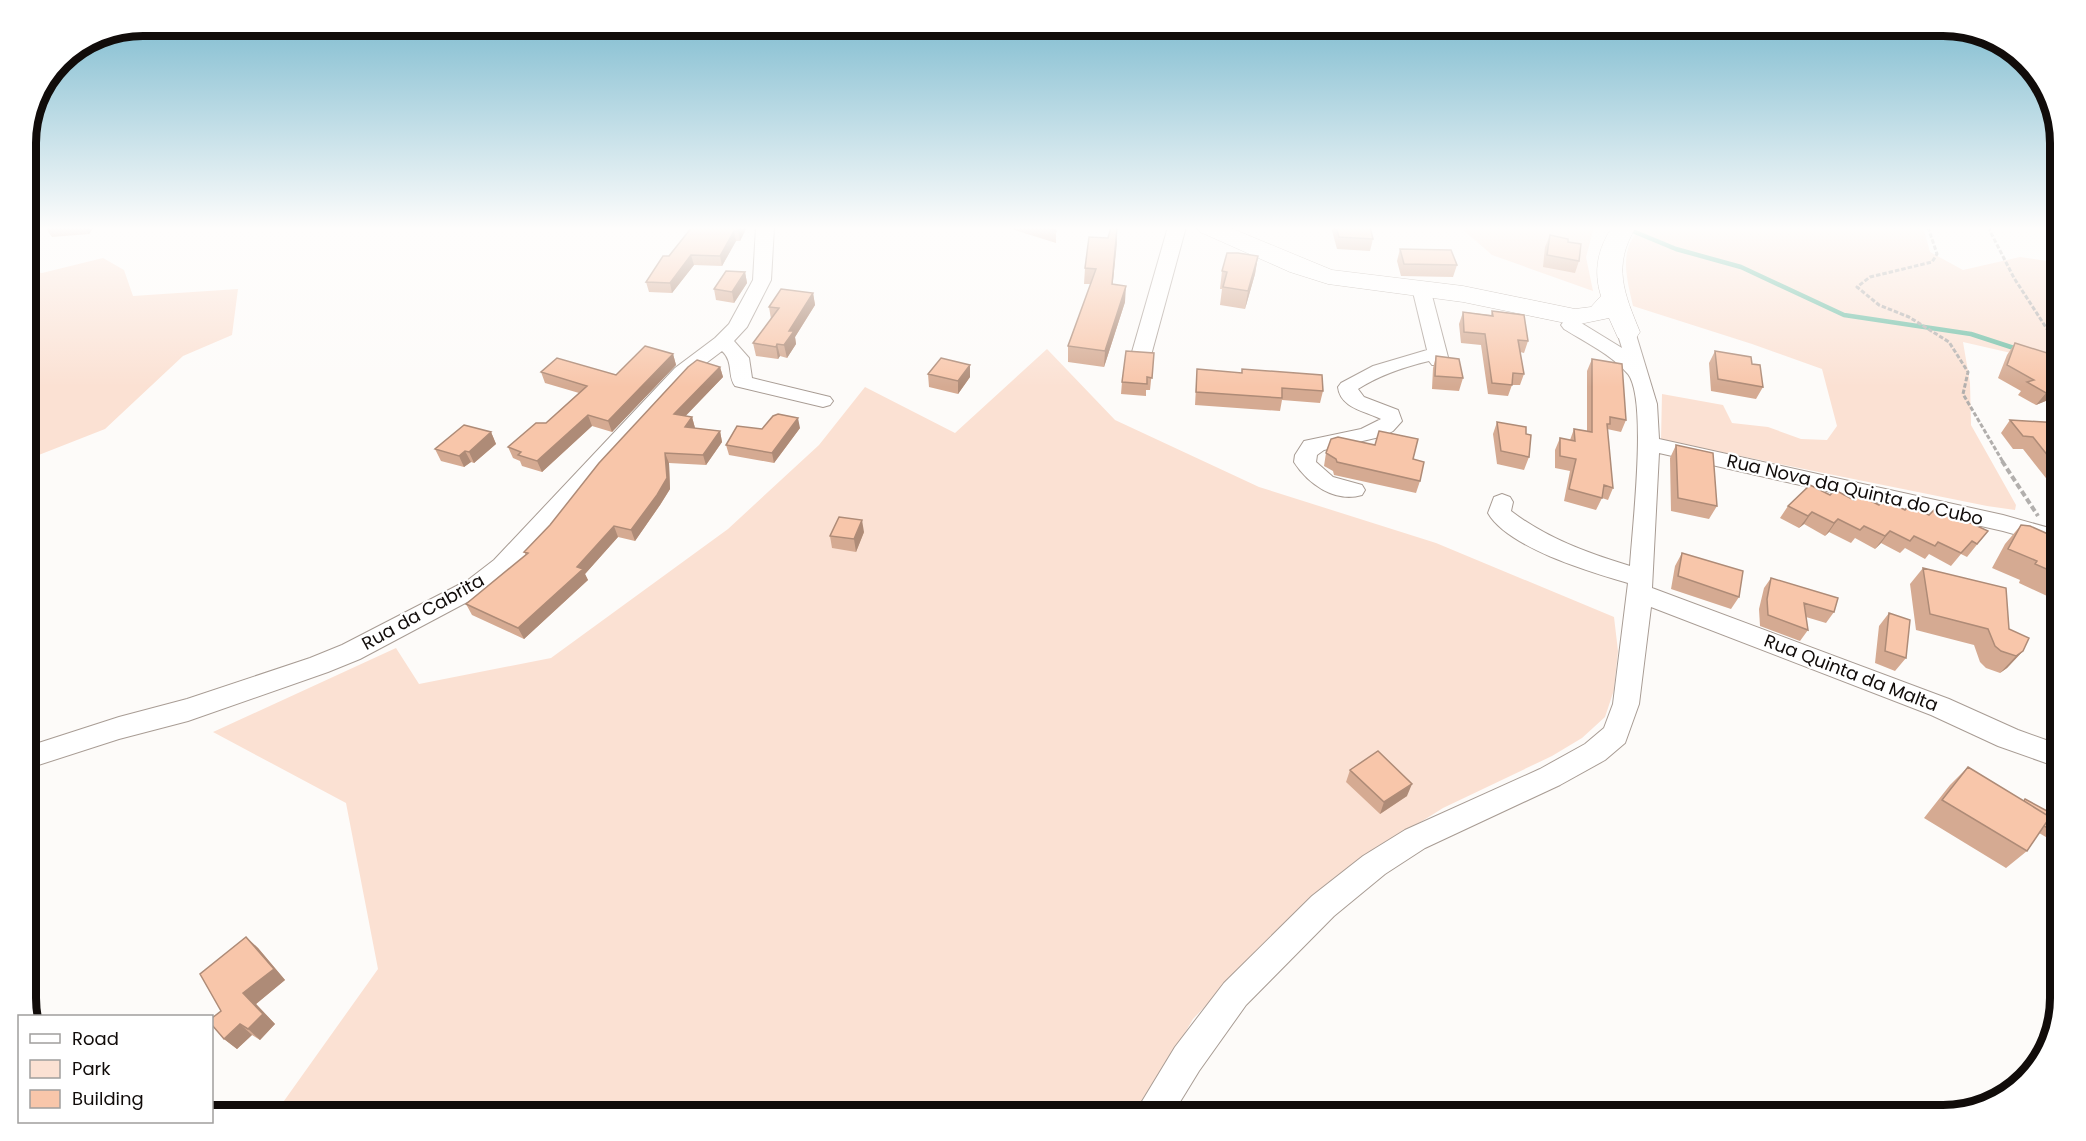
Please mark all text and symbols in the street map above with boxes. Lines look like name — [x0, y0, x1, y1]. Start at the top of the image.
street label: Rua Nova da Quinta do Cubo — [1724, 448, 1986, 531]
street label: Rua da Cabrita — [357, 567, 489, 656]
street label: Rua Quinta da Malta — [1761, 628, 1942, 717]
legend — [18, 1015, 213, 1123]
text: Road — [72, 1026, 119, 1051]
text: Park — [72, 1056, 111, 1081]
text: Building — [72, 1086, 144, 1111]

